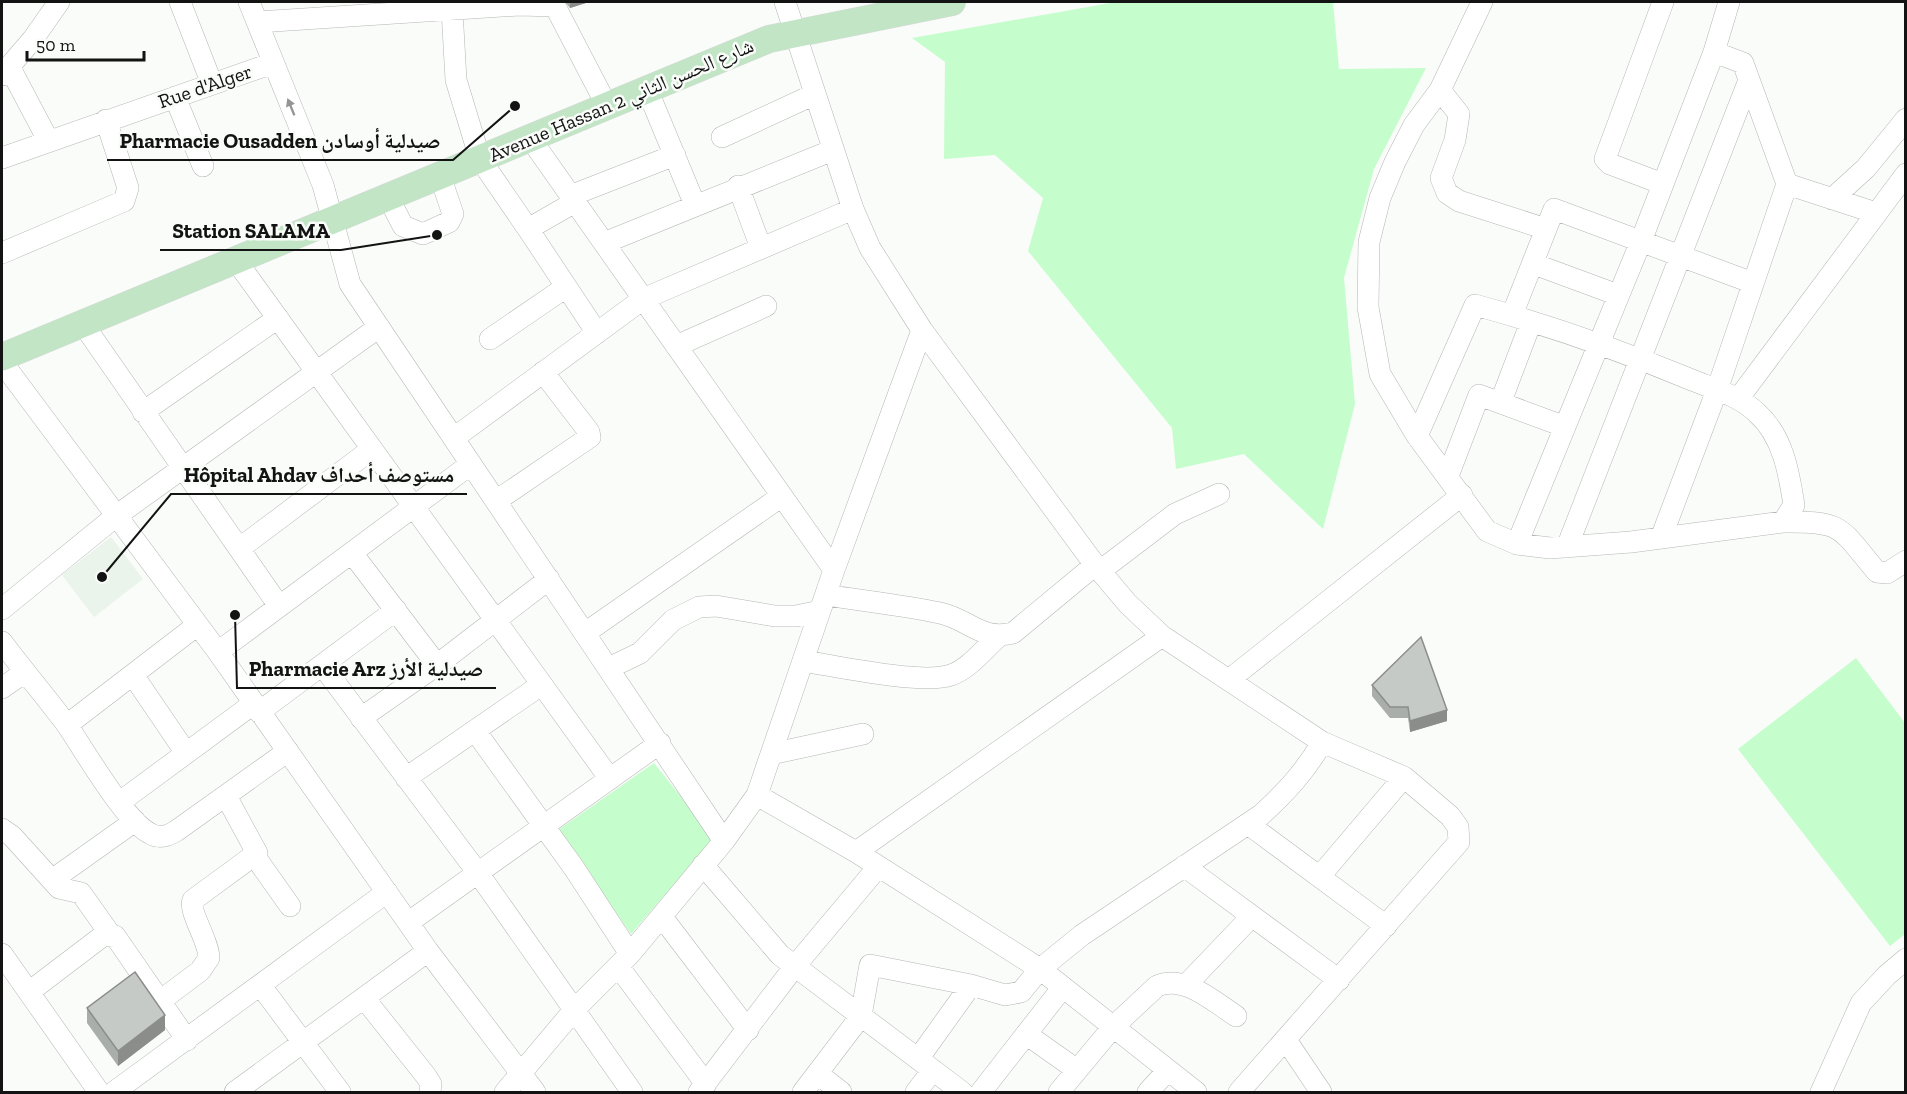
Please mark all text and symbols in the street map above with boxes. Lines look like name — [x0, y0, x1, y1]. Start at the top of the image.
scale bar — [27, 24, 144, 62]
street label: Avenue Hassan 2 شارع الحسن الثاني — [485, 33, 759, 171]
text: 50 m — [36, 34, 76, 56]
street label: Rue d'Alger — [155, 59, 255, 113]
one-way arrow — [286, 98, 296, 116]
callout: Pharmacie Ousadden صيدلية أوسادن — [107, 121, 453, 160]
text: Pharmacie Ousadden صيدلية أوسادن — [119, 127, 441, 153]
callout: Station SALAMA — [160, 211, 341, 250]
text: Station SALAMA — [172, 218, 330, 243]
callout: Hôpital Ahdav مستوصف أحداف — [171, 455, 467, 494]
text: Hôpital Ahdav مستوصف أحداف — [184, 461, 454, 487]
callout: Pharmacie Arz صيدلية الأرز — [237, 649, 496, 688]
text: Pharmacie Arz صيدلية الأرز — [249, 656, 483, 681]

